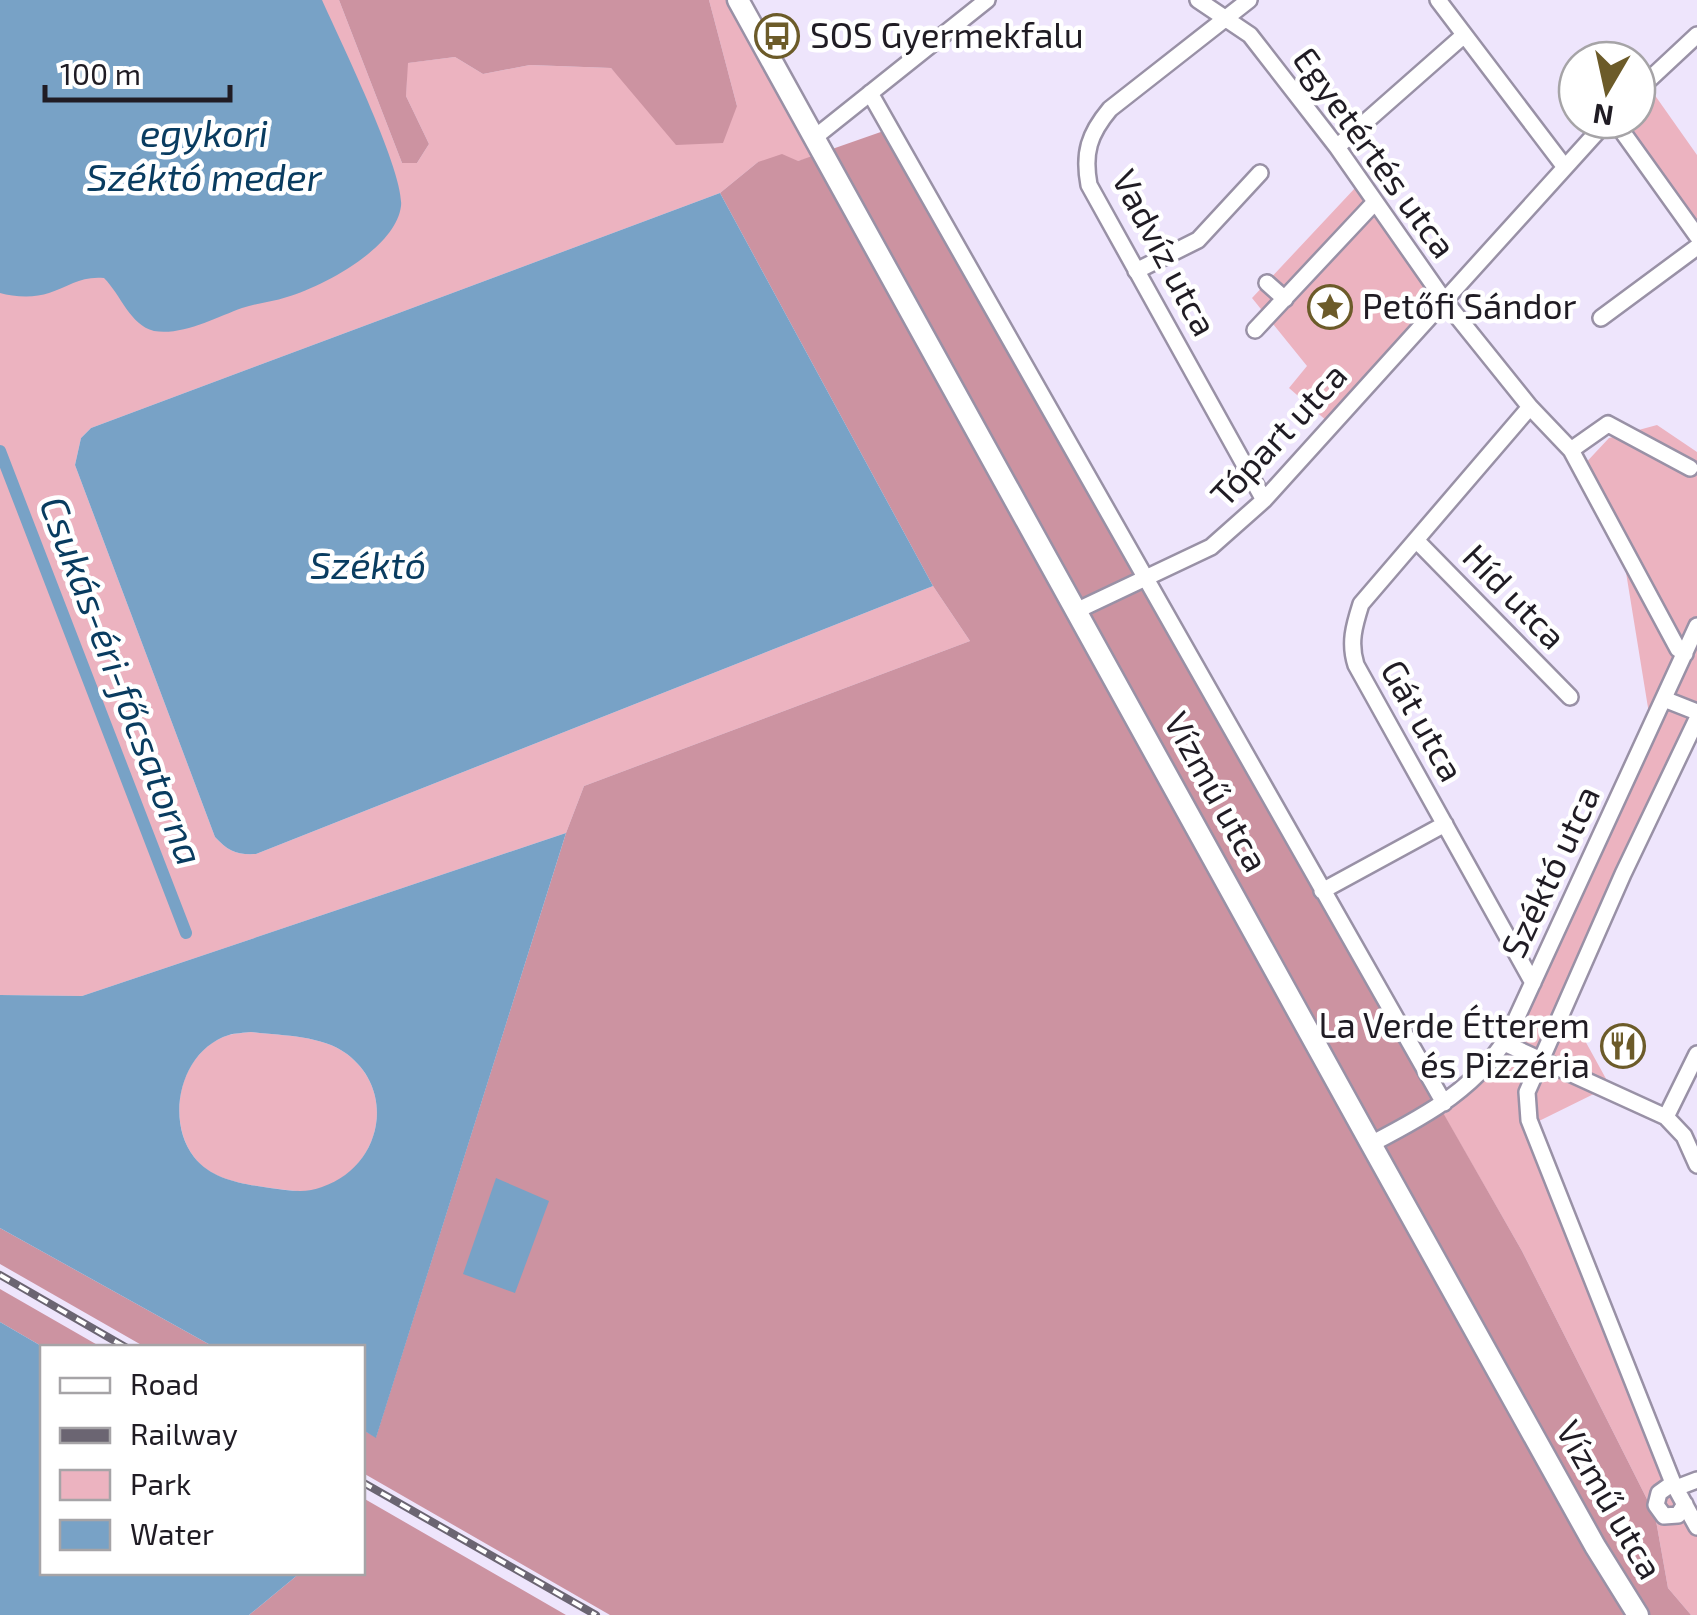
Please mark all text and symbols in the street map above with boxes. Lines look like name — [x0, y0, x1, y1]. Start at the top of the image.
bus stop icon: SOS Gyermekfalu — [754, 13, 800, 59]
place label: SOS Gyermekfalu — [810, 13, 1084, 55]
street label: Egyetértés utca — [1285, 38, 1466, 265]
scale bar — [45, 40, 230, 102]
north arrow — [1557, 40, 1657, 140]
text: 100 m — [60, 55, 141, 91]
text: N — [1590, 97, 1616, 134]
water label: egykori Széktó meder — [86, 109, 323, 199]
street label: Vadvíz utca — [1104, 162, 1227, 342]
place icon: Petőfi Sándor — [1307, 284, 1353, 330]
place label: Petőfi Sándor — [1362, 284, 1577, 326]
street label: Tópart utca — [1201, 353, 1354, 514]
water label: Csukás-éri-főcsatorna — [31, 489, 214, 871]
street label: Híd utca — [1455, 534, 1576, 657]
water label: Széktó — [310, 541, 426, 587]
street label: Gát utca — [1373, 652, 1474, 788]
street label: Vízmű utca — [1157, 704, 1279, 878]
street label: Széktó utca — [1491, 779, 1607, 964]
place label: La Verde Étterem és Pizzéria — [1319, 1003, 1590, 1085]
restaurant icon: La Verde Étterem és Pizzéria — [1600, 1023, 1646, 1069]
legend — [40, 1345, 365, 1575]
text: Road — [130, 1365, 199, 1401]
street label: Vízmű utca — [1549, 1412, 1673, 1586]
text: Railway — [130, 1415, 238, 1451]
text: Park — [130, 1465, 191, 1501]
text: Water — [130, 1515, 214, 1551]

